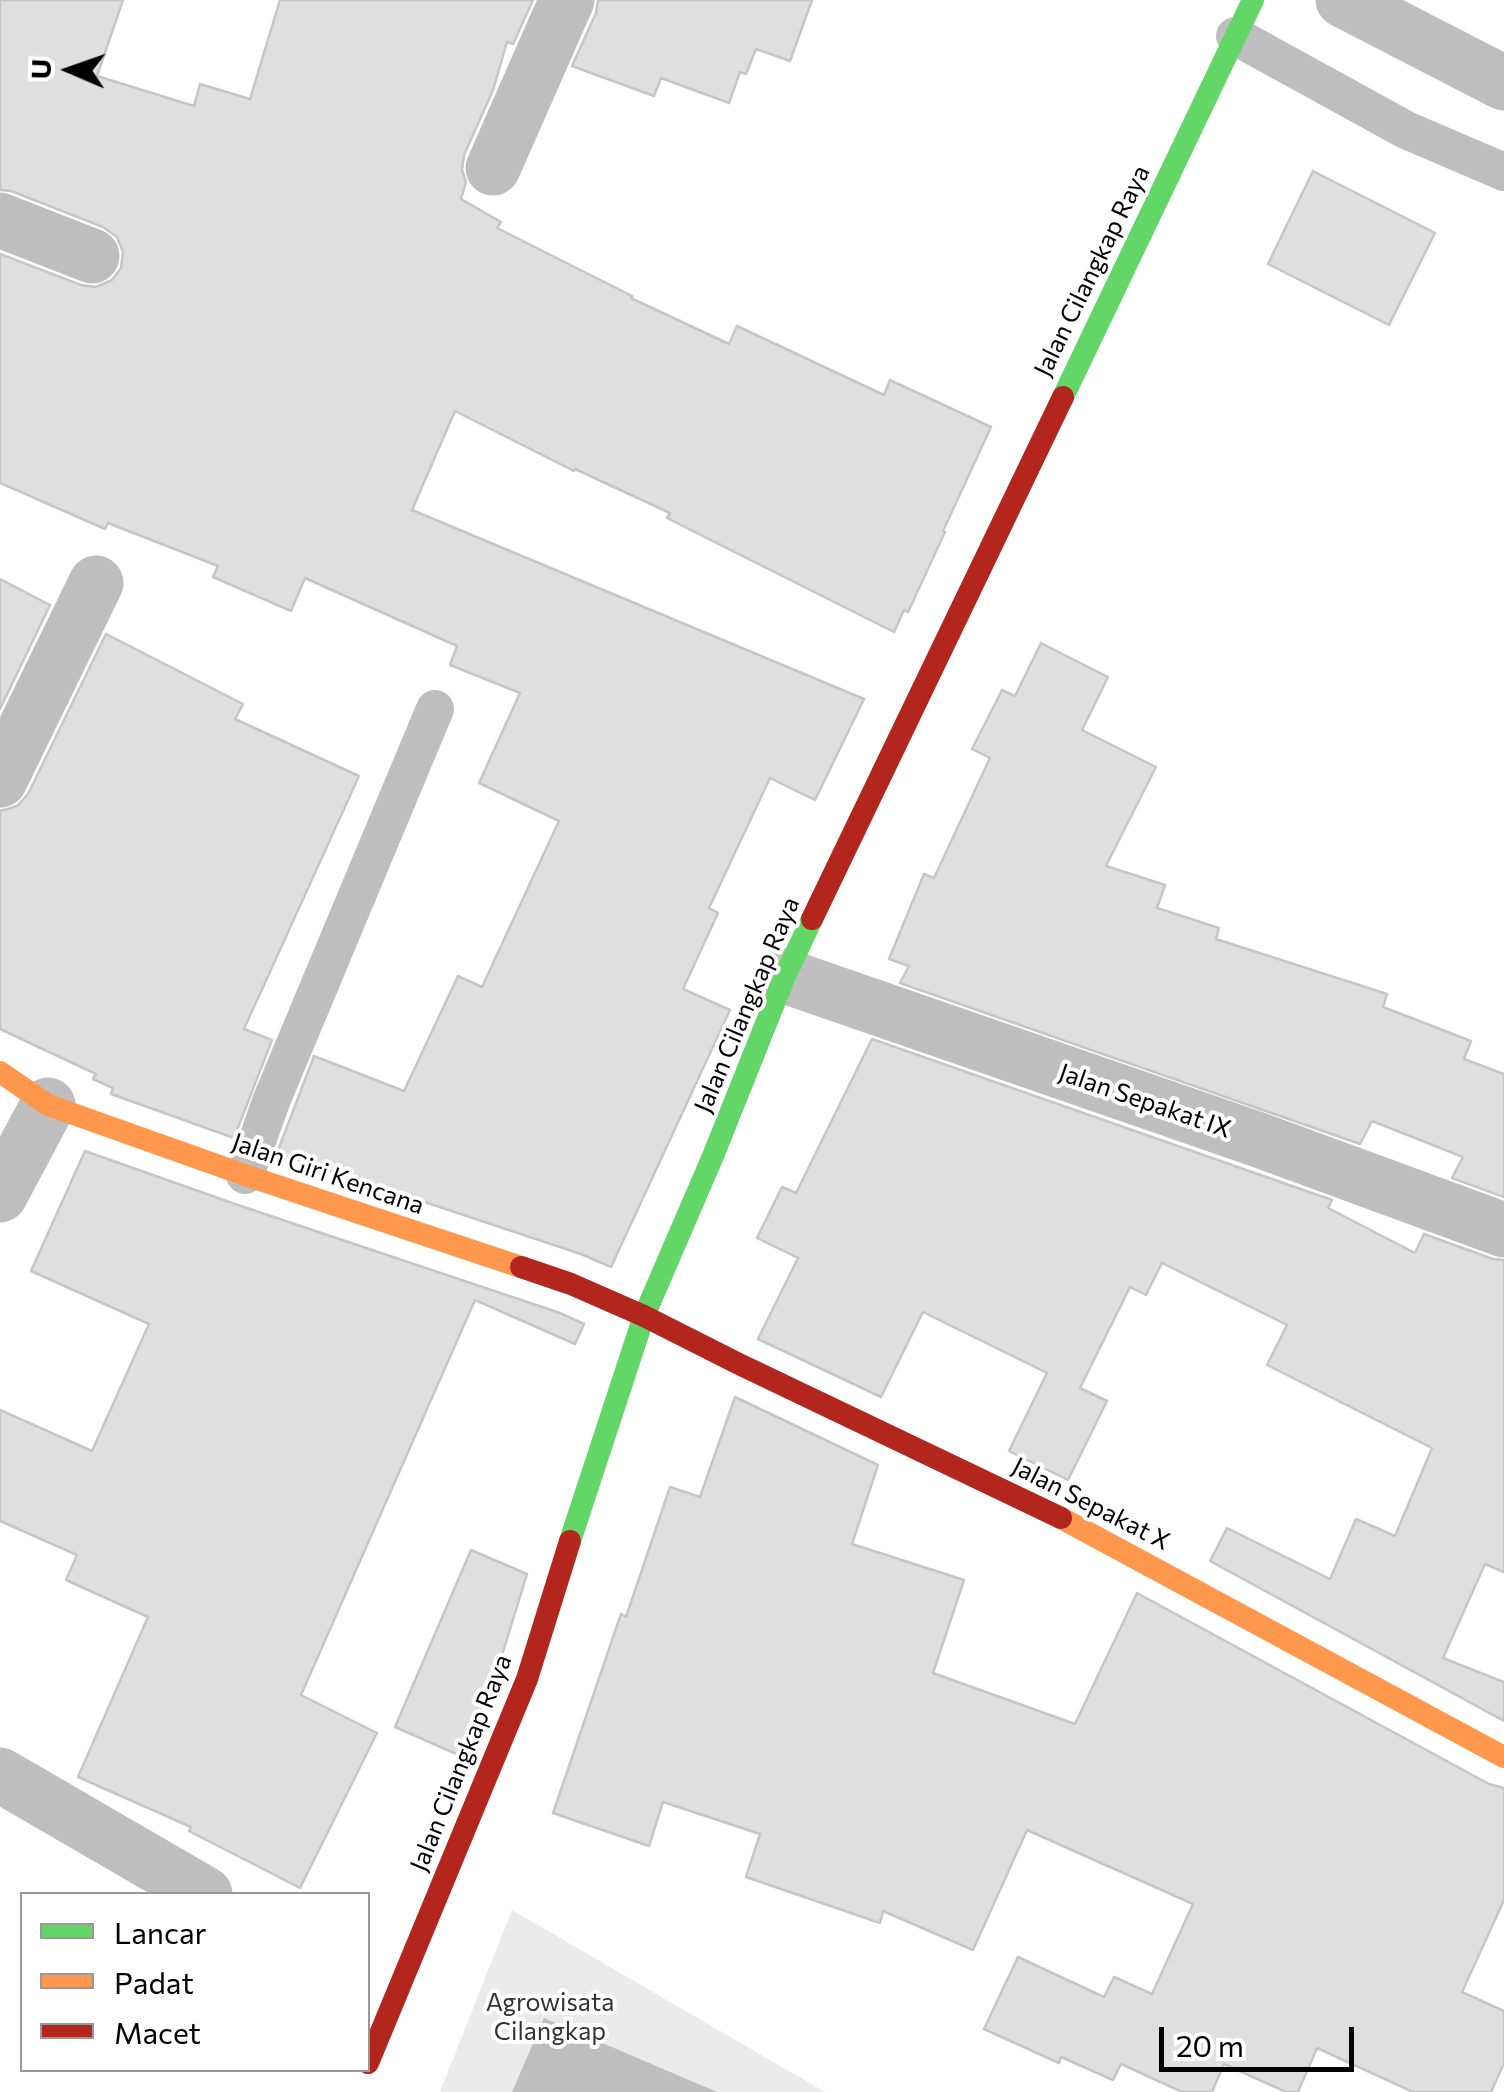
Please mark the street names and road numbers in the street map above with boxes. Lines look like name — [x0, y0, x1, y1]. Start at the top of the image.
street label: Jalan Cilangkap Raya — [1028, 161, 1156, 381]
street label: Jalan Cilangkap Raya — [688, 893, 806, 1117]
street label: Jalan Sepakat IX — [1055, 1057, 1235, 1145]
street label: Jalan Giri Kencana — [228, 1127, 428, 1221]
street label: Jalan Sepakat X — [1007, 1451, 1175, 1557]
street label: Jalan Cilangkap Raya — [404, 1650, 518, 1876]

